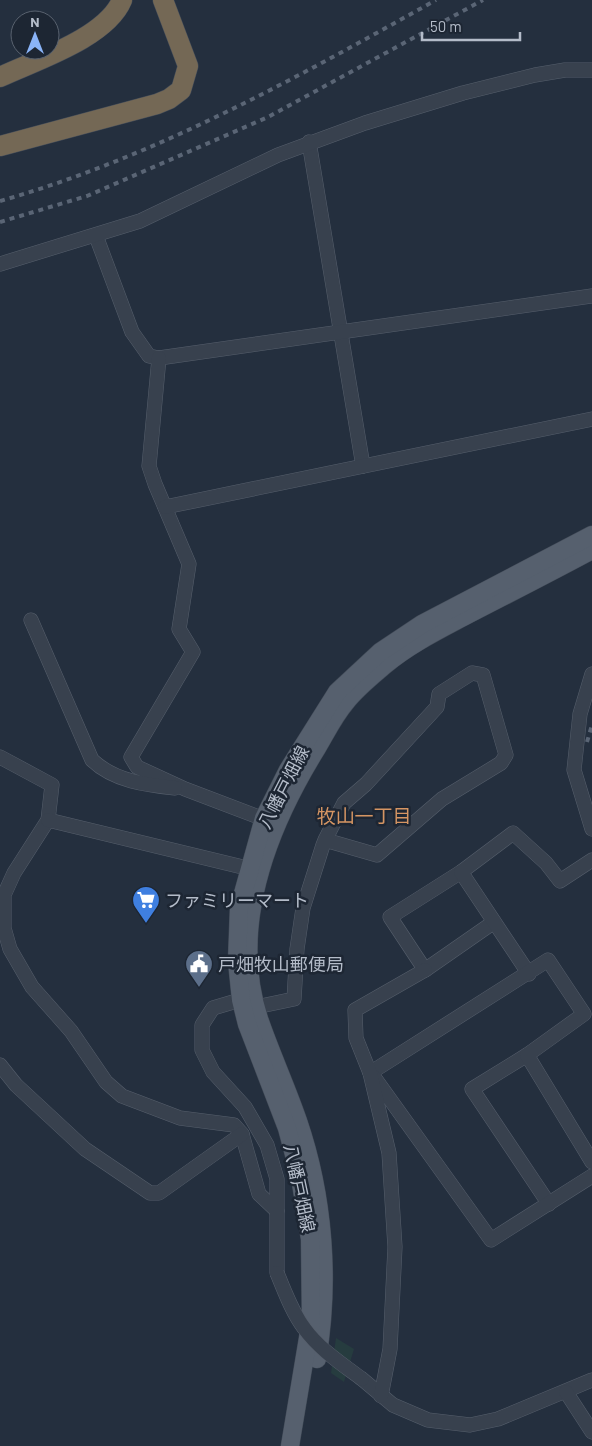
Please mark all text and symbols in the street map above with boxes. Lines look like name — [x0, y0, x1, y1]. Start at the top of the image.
north arrow — [10, 10, 60, 60]
scale bar — [422, 10, 520, 42]
text: N — [30, 13, 40, 30]
text: 50 m — [430, 17, 462, 35]
street label: 八幡戸畑線 — [253, 742, 313, 832]
district label: 牧山一丁目 — [316, 804, 412, 827]
supermarket icon: ファミリーマート — [131, 885, 161, 924]
place label: ファミリーマート — [165, 889, 309, 911]
public building icon: 戸畑牧山郵便局 — [184, 949, 214, 988]
place label: 戸畑牧山郵便局 — [218, 953, 344, 975]
street label: 八幡戸畑線 — [280, 1142, 320, 1234]

